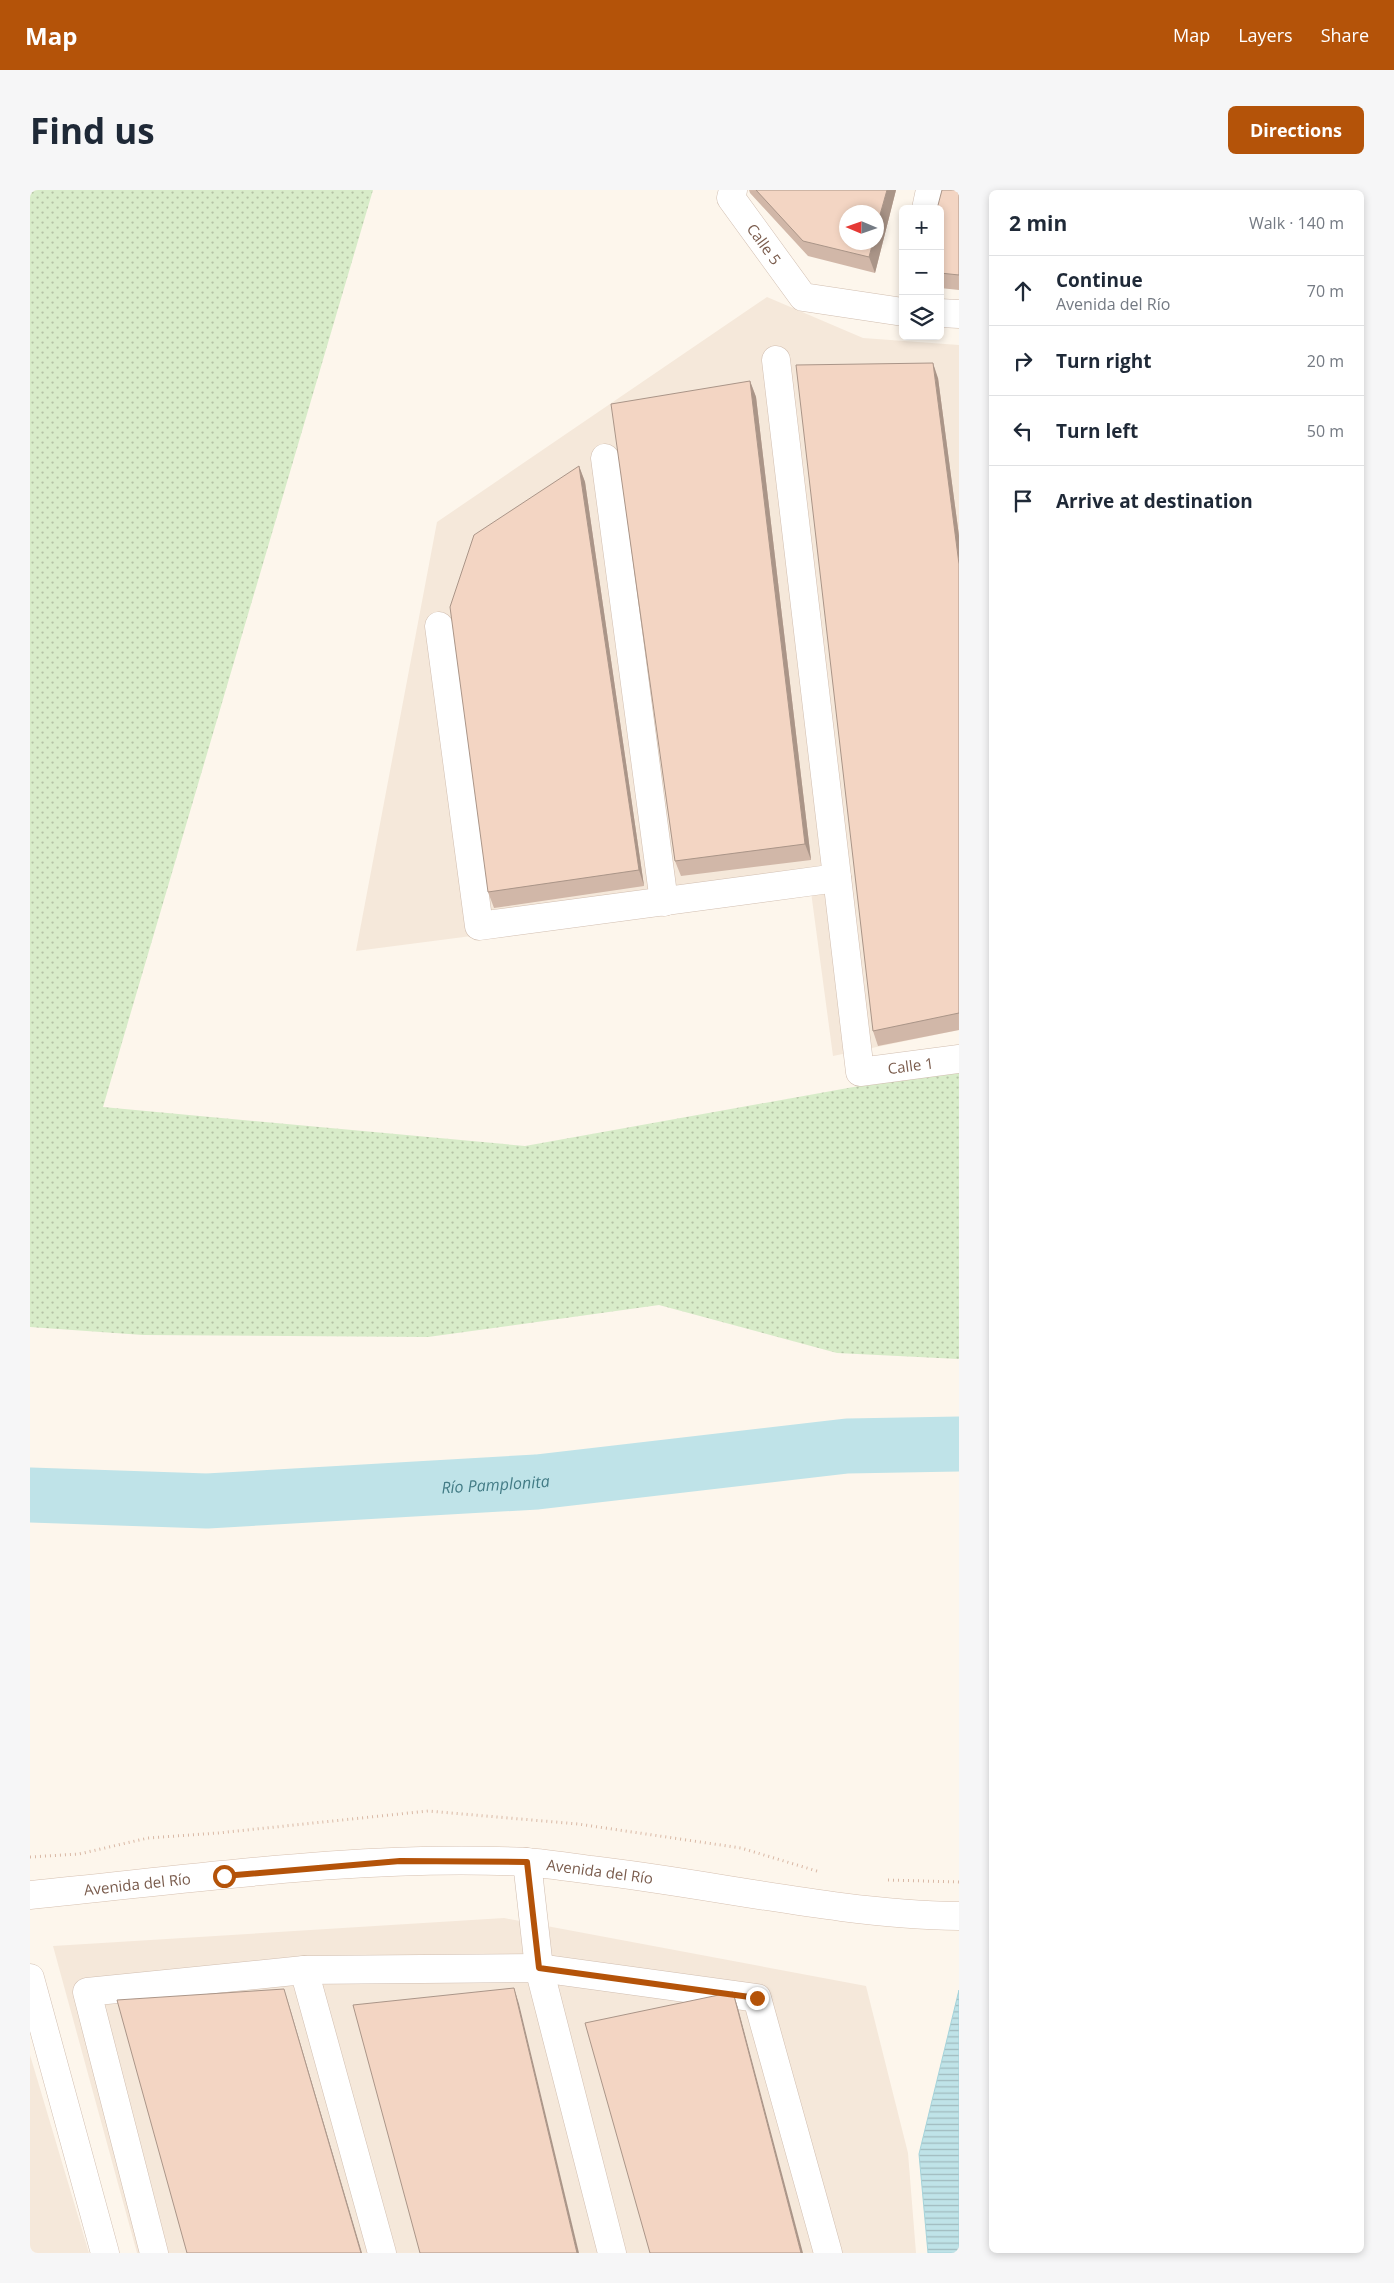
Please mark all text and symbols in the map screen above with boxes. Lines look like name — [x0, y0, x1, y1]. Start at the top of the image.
text: Map — [25, 19, 77, 52]
text: Map — [1173, 23, 1210, 47]
text: Layers — [1238, 23, 1293, 47]
text: Share — [1321, 23, 1369, 47]
button: Directions — [1228, 106, 1364, 154]
text: Find us — [30, 107, 155, 154]
north arrow — [839, 205, 884, 250]
map controls — [899, 205, 944, 340]
button: + — [899, 205, 944, 250]
text: 2 min — [1009, 209, 1067, 237]
text: Walk · 140 m — [1249, 212, 1344, 234]
street label: Calle 5 — [743, 219, 786, 269]
button: − — [899, 250, 944, 295]
text: Continue — [1056, 267, 1143, 293]
icon: ahead — [1009, 277, 1037, 305]
text: 70 m — [1307, 280, 1344, 302]
text: Avenida del Río — [1056, 293, 1170, 315]
button: layers — [899, 295, 944, 340]
icon: right — [1009, 347, 1037, 375]
text: Turn right — [1056, 348, 1151, 374]
text: 20 m — [1307, 350, 1344, 372]
icon: left — [1009, 417, 1037, 445]
text: Turn left — [1056, 418, 1138, 444]
text: 50 m — [1307, 420, 1344, 442]
icon: arrive — [1009, 487, 1037, 515]
text: Arrive at destination — [1056, 488, 1253, 514]
street label: Calle 1 — [886, 1052, 935, 1078]
water label: Río Pamplonita — [441, 1470, 551, 1498]
street label: Avenida del Río — [545, 1854, 654, 1888]
route start — [213, 1865, 236, 1888]
street label: Avenida del Río — [83, 1868, 192, 1899]
route end — [746, 1987, 769, 2010]

